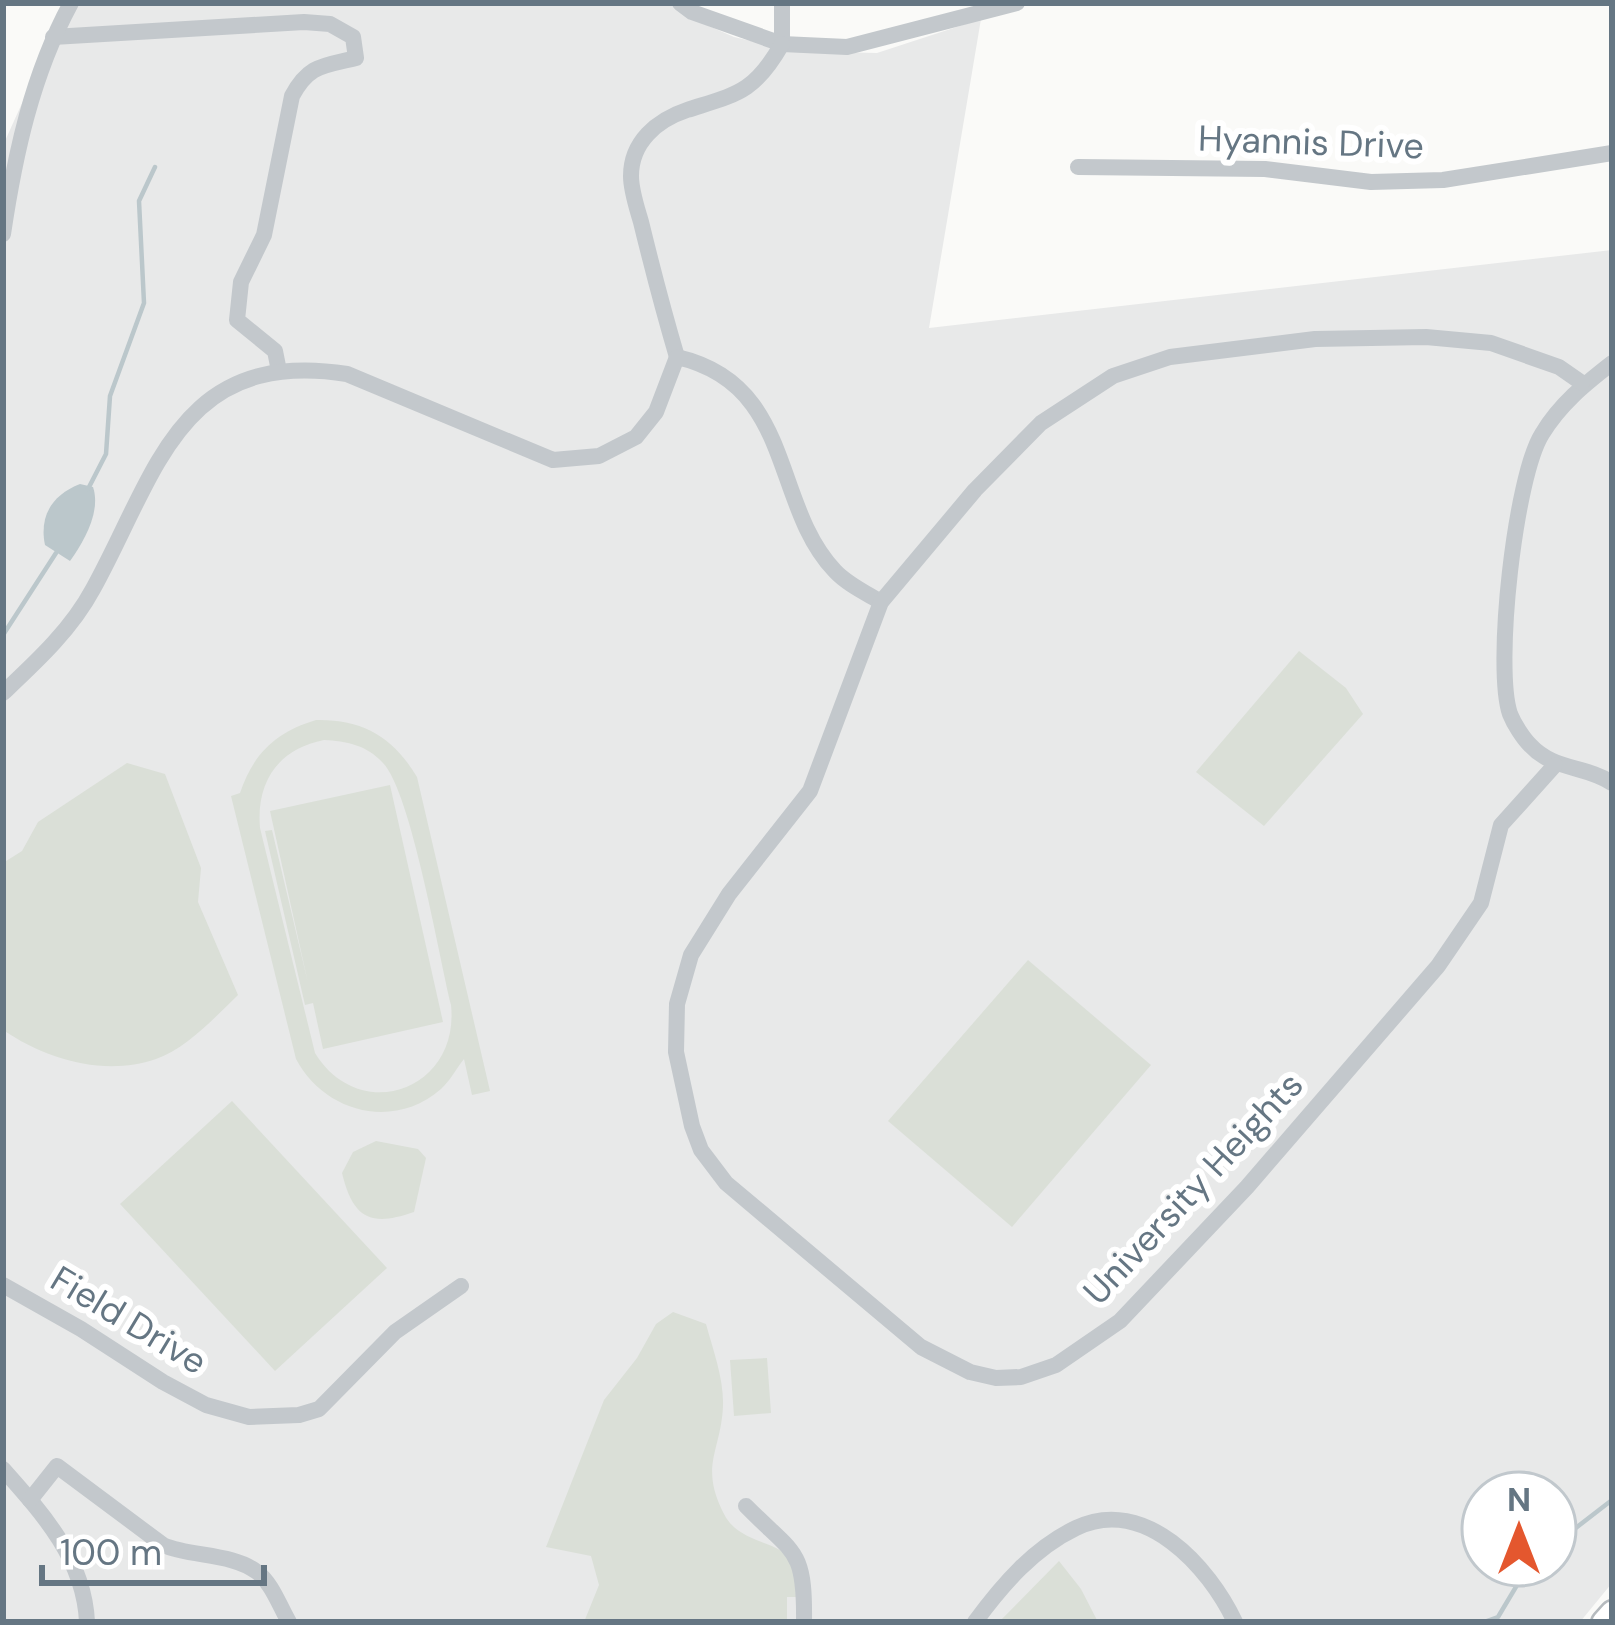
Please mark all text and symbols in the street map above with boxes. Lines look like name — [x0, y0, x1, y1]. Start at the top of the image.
street label: Hyannis Drive — [1197, 115, 1425, 169]
street label: University Heights — [1073, 1062, 1313, 1314]
street label: Field Drive — [42, 1255, 216, 1385]
north arrow — [1459, 1469, 1579, 1589]
text: N — [1507, 1478, 1531, 1521]
scale bar — [42, 1511, 264, 1585]
text: 100 m — [60, 1529, 162, 1576]

